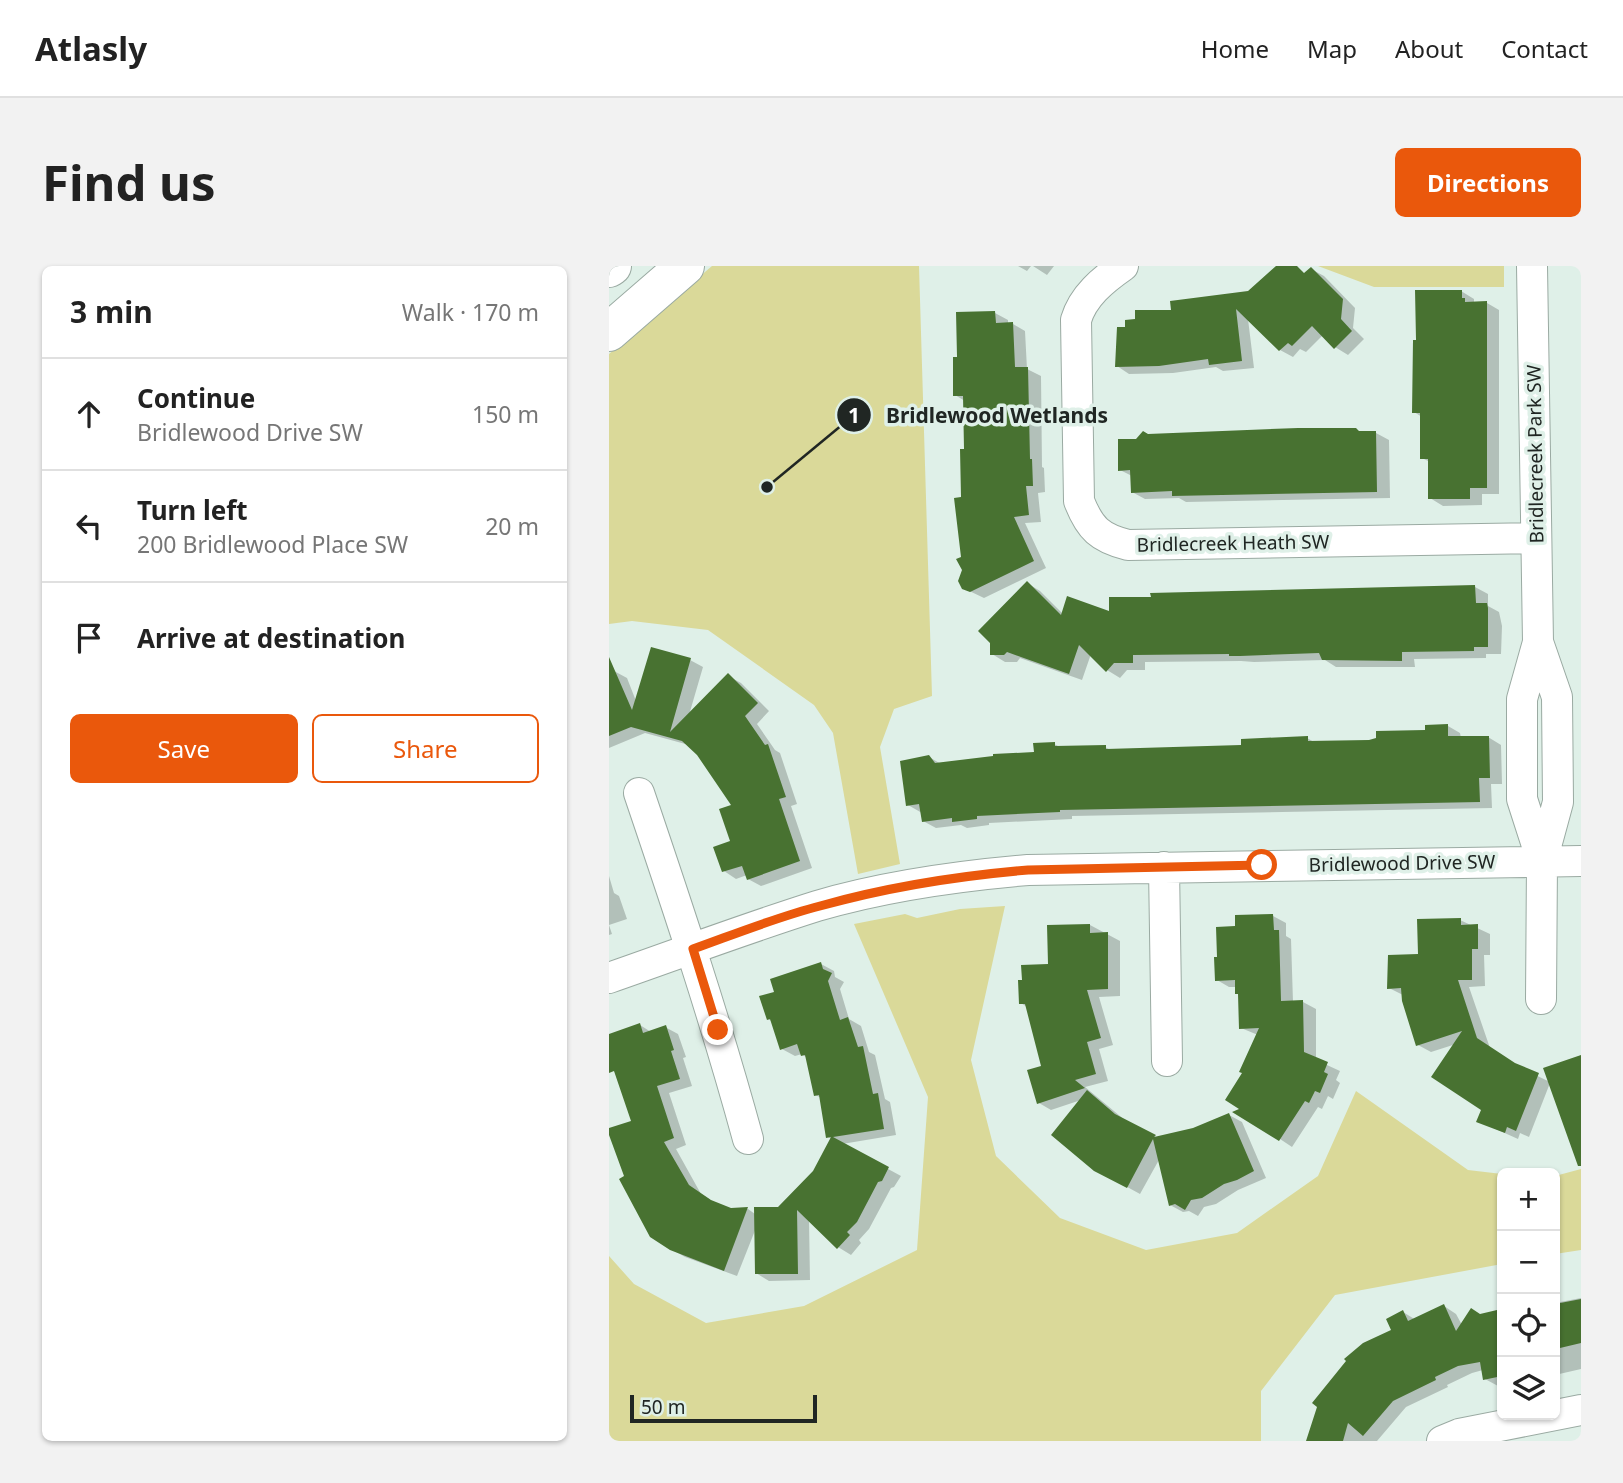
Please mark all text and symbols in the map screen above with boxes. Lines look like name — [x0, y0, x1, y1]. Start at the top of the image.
text: Atlasly — [35, 26, 147, 71]
text: Home — [1201, 32, 1269, 65]
text: Map — [1307, 32, 1357, 65]
text: About — [1395, 32, 1463, 65]
text: Contact — [1501, 32, 1588, 65]
button: Directions — [1395, 148, 1581, 217]
text: Find us — [42, 149, 216, 215]
text: 3 min — [70, 291, 153, 332]
text: Walk · 170 m — [402, 296, 539, 328]
street label: Bridlecreek Park SW — [1520, 364, 1550, 544]
text: Continue — [137, 380, 255, 416]
callout: Bridlewood Wetlands — [837, 394, 1122, 436]
icon: ahead — [70, 395, 108, 433]
text: 150 m — [472, 398, 539, 430]
text: 1 — [848, 401, 860, 429]
text: Bridlewood Wetlands — [886, 401, 1108, 429]
text: Bridlewood Drive SW — [137, 416, 363, 448]
text: Turn left — [137, 492, 248, 528]
icon: left — [70, 507, 108, 545]
text: 20 m — [485, 510, 539, 542]
text: 200 Bridlewood Place SW — [137, 528, 408, 560]
street label: Bridlecreek Heath SW — [1136, 528, 1330, 558]
icon: arrive — [70, 619, 108, 657]
text: Arrive at destination — [137, 620, 406, 656]
button: Save — [70, 714, 298, 783]
button: Share — [312, 714, 539, 783]
street label: Bridlewood Drive SW — [1308, 848, 1496, 878]
route start — [1246, 849, 1277, 880]
route end — [702, 1014, 733, 1045]
map controls — [1497, 1168, 1560, 1420]
button: + — [1497, 1168, 1560, 1231]
button: − — [1497, 1231, 1560, 1294]
button: locate — [1497, 1294, 1560, 1357]
button: layers — [1497, 1357, 1560, 1420]
scale bar — [630, 1392, 817, 1424]
text: 50 m — [641, 1394, 685, 1420]

